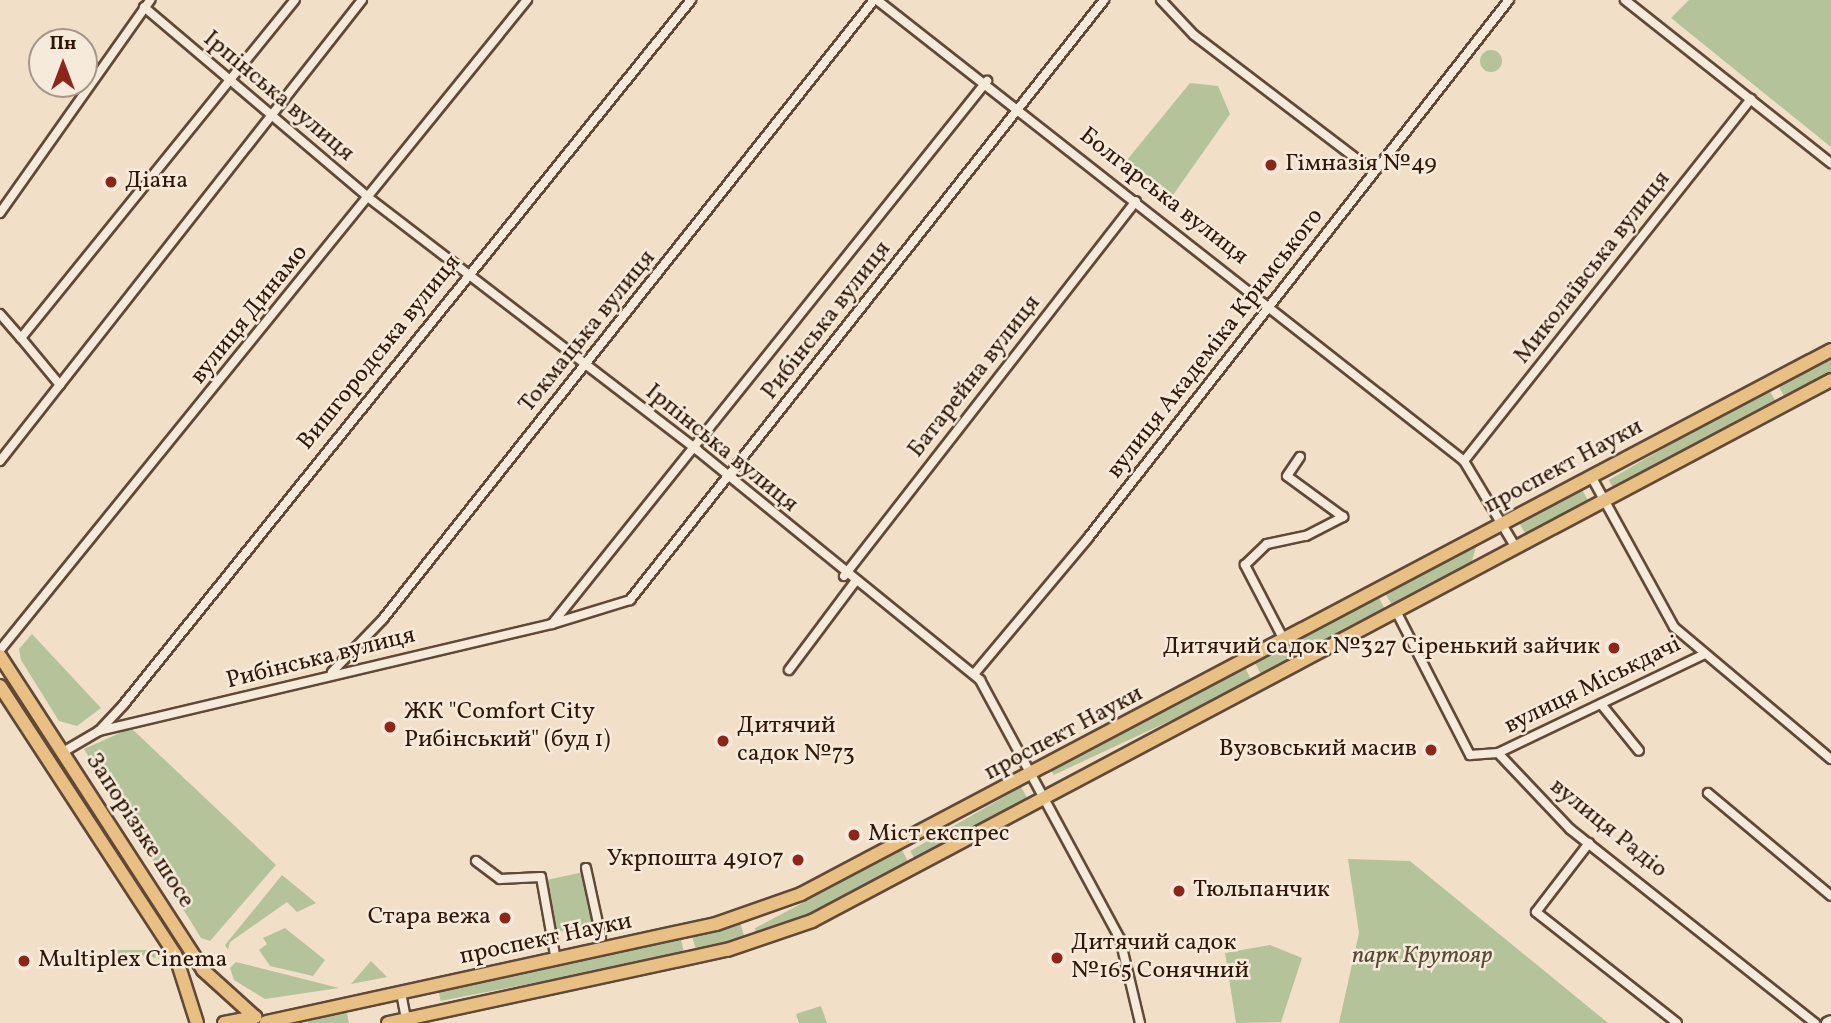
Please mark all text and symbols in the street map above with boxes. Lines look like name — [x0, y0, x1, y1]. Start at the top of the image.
street label: Ірпінська вулиця — [197, 25, 359, 169]
north arrow — [28, 28, 98, 98]
text: Пн — [50, 31, 76, 57]
street label: Болгарська вулиця — [1073, 122, 1253, 272]
place label: Гімназія №49 — [1285, 151, 1437, 179]
marker: Гімназія №49 — [1263, 157, 1279, 173]
street label: Миколаївська вулиця — [1509, 166, 1677, 370]
place label: Діана — [125, 168, 188, 196]
marker: Діана — [103, 174, 119, 190]
street label: вулиця Академіка Кримського — [1102, 203, 1330, 485]
street label: Рибінська вулиця — [756, 236, 898, 406]
street label: вулиця Динамо — [185, 239, 315, 391]
street label: Токмацька вулиця — [514, 245, 662, 419]
street label: Вишгородська вулиця — [292, 249, 468, 457]
street label: Батарейна вулиця — [903, 290, 1047, 464]
street label: Ірпінська вулиця — [639, 378, 803, 520]
street label: проспект Науки — [1480, 413, 1648, 521]
street label: Рибінська вулиця — [224, 622, 418, 696]
street label: вулиця Міськдачі — [1500, 631, 1686, 741]
place label: Дитячий садок №327 Сіренький зайчик — [1163, 634, 1600, 662]
marker: Дитячий садок №327 Сіренький зайчик — [1606, 640, 1622, 656]
street label: проспект Науки — [980, 680, 1148, 788]
place label: ЖК "Comfort City Рибінський" (буд 1) — [404, 699, 610, 755]
place label: Дитячий садок №73 — [737, 713, 855, 769]
marker: ЖК "Comfort City Рибінський" (буд 1) — [382, 719, 398, 735]
marker: Дитячий садок №73 — [715, 733, 731, 749]
place label: Вузовський масив — [1219, 736, 1417, 764]
marker: Вузовський масив — [1423, 742, 1439, 758]
street label: Запорізьке шосе — [78, 748, 200, 914]
street label: вулиця Радіо — [1543, 773, 1673, 885]
place label: Міст експрес — [868, 821, 1010, 849]
marker: Міст експрес — [846, 827, 862, 843]
place label: Укрпошта 49107 — [607, 846, 784, 874]
marker: Укрпошта 49107 — [790, 852, 806, 868]
place label: Тюльпанчик — [1193, 877, 1330, 905]
marker: Тюльпанчик — [1171, 883, 1187, 899]
place label: Стара вежа — [368, 904, 491, 932]
street label: проспект Науки — [457, 908, 635, 972]
marker: Стара вежа — [497, 910, 513, 926]
place label: Дитячий садок №165 Сонячний — [1071, 930, 1249, 986]
park label: парк Крутояр — [1352, 943, 1492, 971]
place label: Multiplex Cinema — [38, 947, 227, 975]
marker: Дитячий садок №165 Сонячний — [1049, 950, 1065, 966]
marker: Multiplex Cinema — [16, 953, 32, 969]

